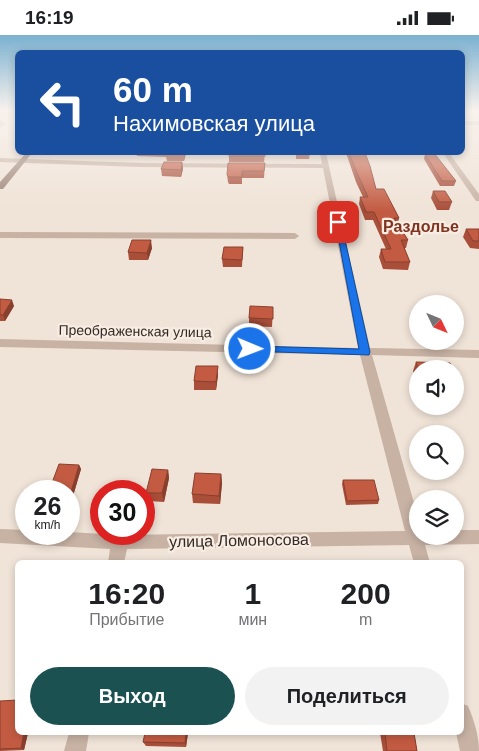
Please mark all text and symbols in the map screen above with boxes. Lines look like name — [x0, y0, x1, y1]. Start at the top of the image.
text: 16:19 — [25, 7, 74, 28]
icon: left — [30, 70, 95, 135]
text: 60 m — [113, 70, 193, 109]
text: Нахимовская улица — [113, 111, 315, 136]
pin — [317, 201, 359, 243]
icon: arrive — [324, 208, 352, 236]
district label: Раздолье — [383, 218, 459, 235]
north arrow — [409, 295, 464, 350]
map controls — [409, 295, 464, 545]
street label: Преображенская улица — [58, 322, 212, 340]
position arrow — [223, 322, 275, 374]
button: sound — [409, 360, 464, 415]
button: search — [409, 425, 464, 480]
speed limit sign: 30 — [90, 480, 155, 545]
button: layers — [409, 490, 464, 545]
text: 26 — [34, 492, 61, 520]
text: km/h — [34, 518, 61, 532]
street label: улица Ломоносова — [169, 531, 309, 550]
text: 16:20 — [88, 577, 165, 610]
text: 1 — [244, 577, 261, 610]
text: 200 — [341, 577, 391, 610]
text: Прибытие — [89, 611, 164, 628]
text: мин — [238, 611, 267, 628]
text: m — [359, 611, 372, 628]
button: Выход — [30, 667, 235, 725]
button: Поделиться — [245, 667, 449, 725]

